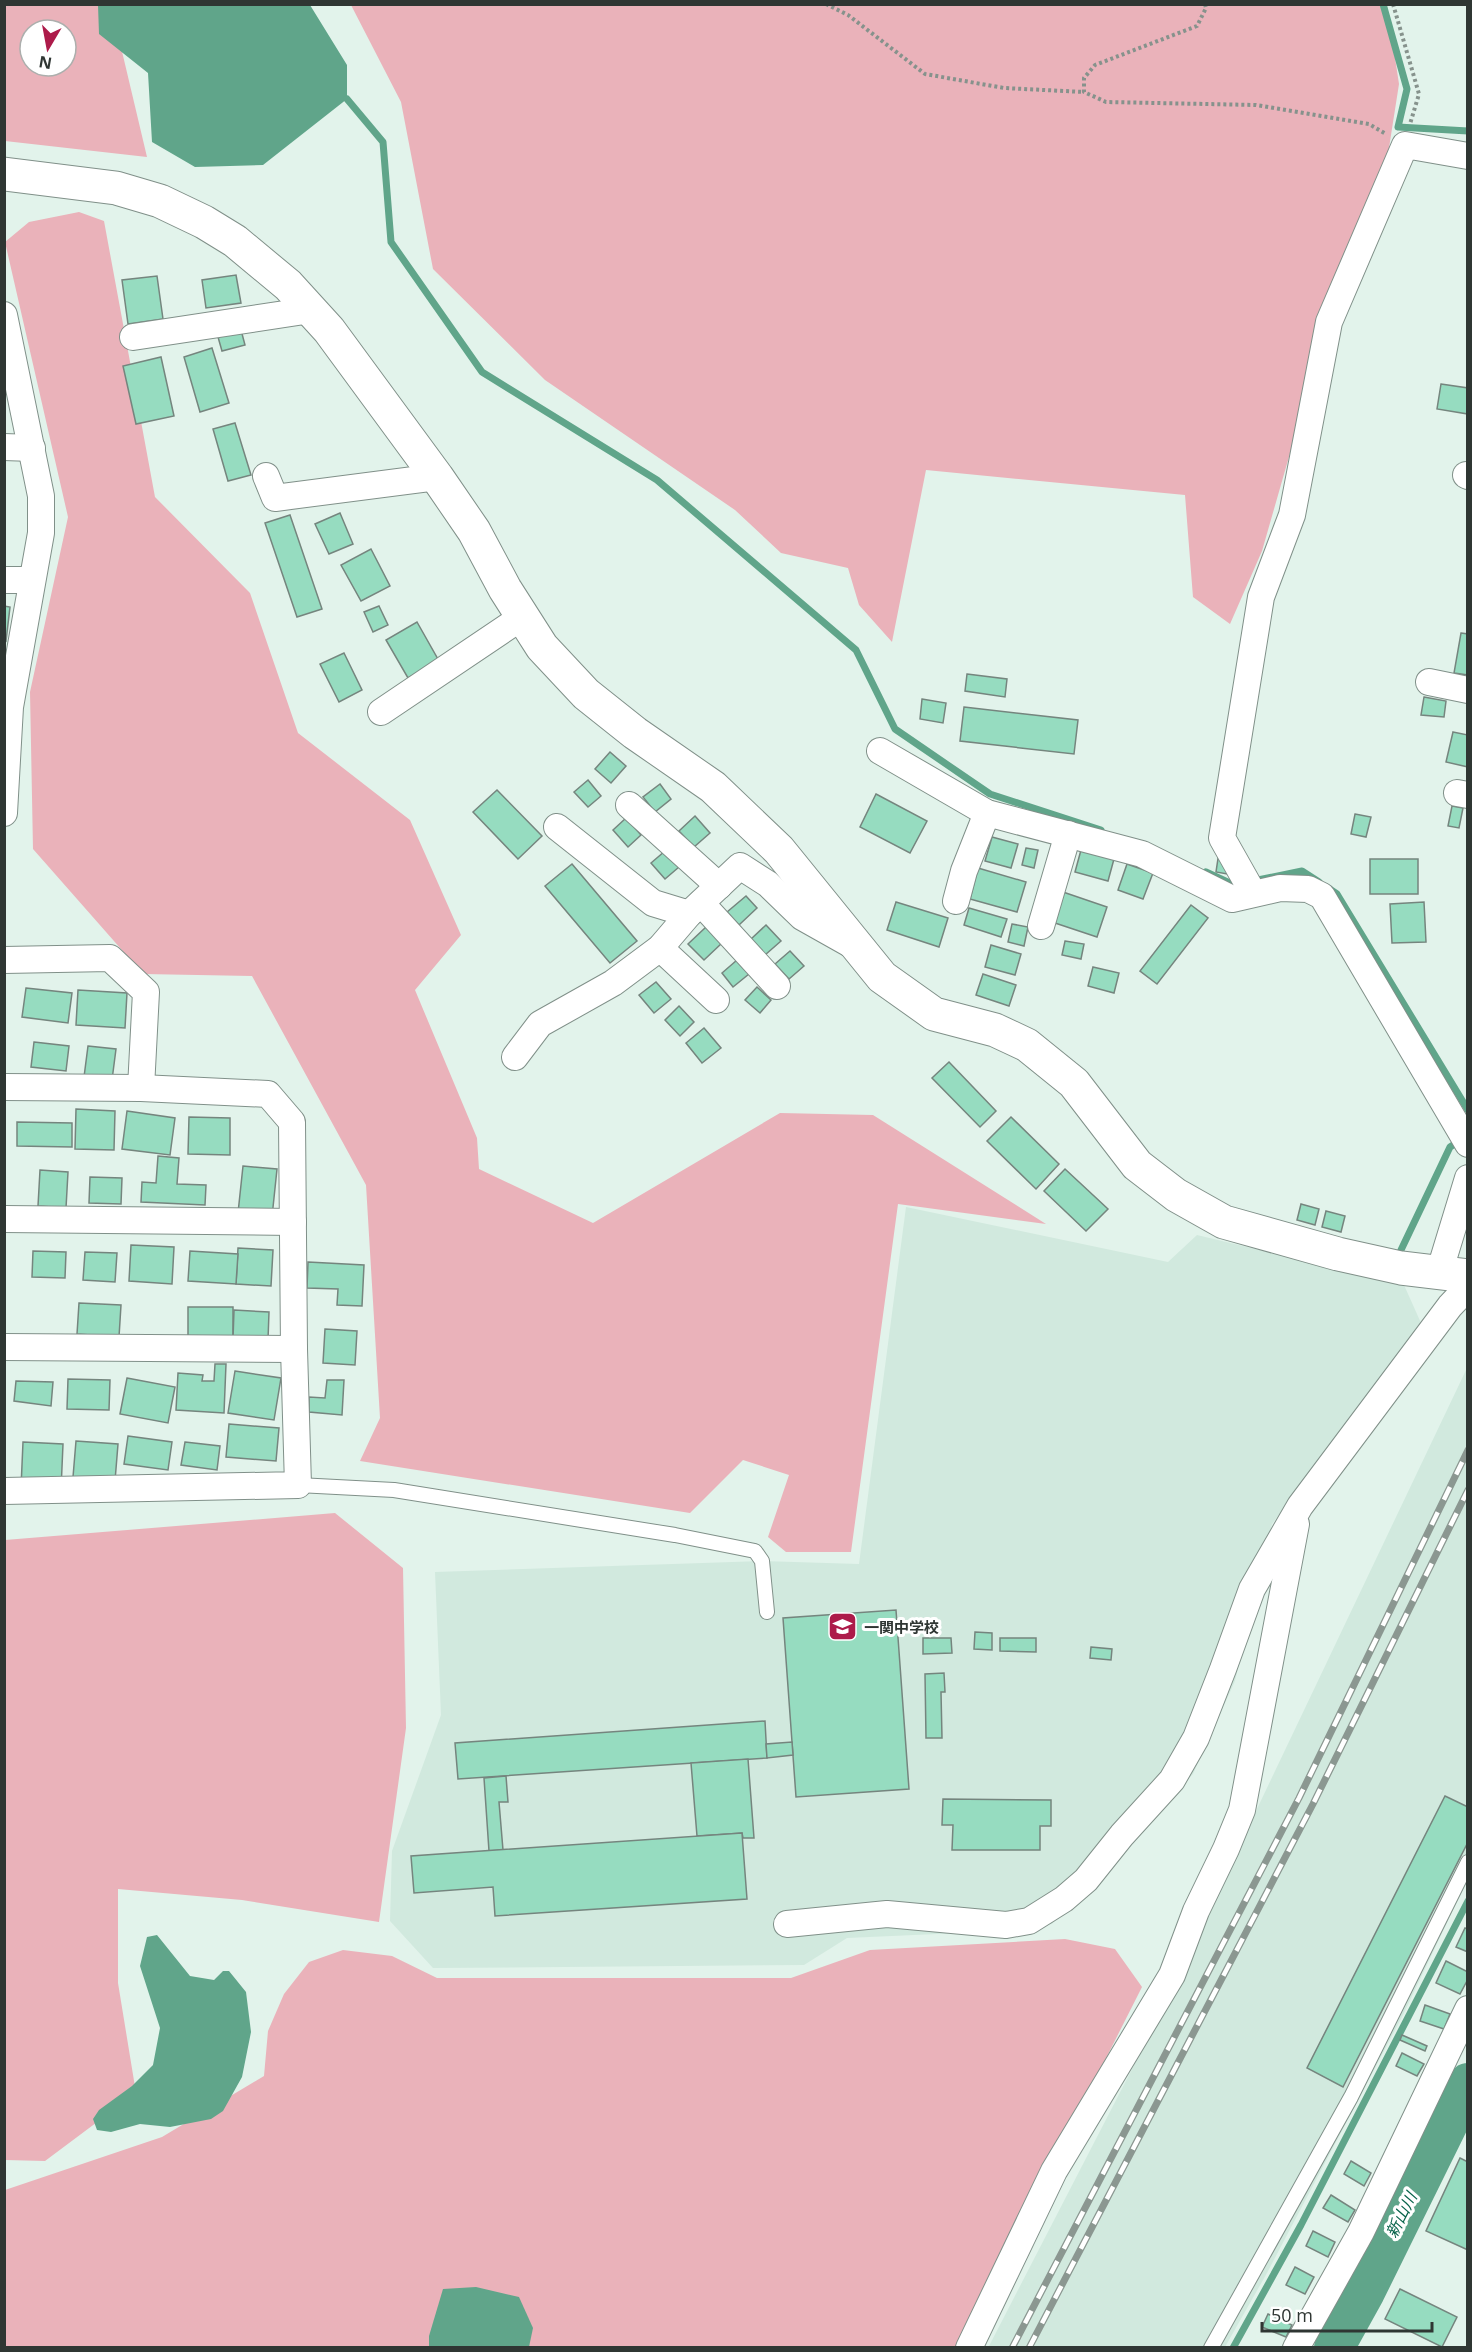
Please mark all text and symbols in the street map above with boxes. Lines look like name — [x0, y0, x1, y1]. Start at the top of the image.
north arrow — [18, 18, 78, 78]
text: N — [37, 51, 54, 75]
school or university icon: 一関中学校 — [827, 1611, 859, 1643]
place label: 一関中学校 — [864, 1617, 939, 1637]
water label: 新山川 — [1380, 2187, 1423, 2241]
scale bar — [1262, 2295, 1432, 2333]
text: 50 m — [1271, 2303, 1313, 2327]

